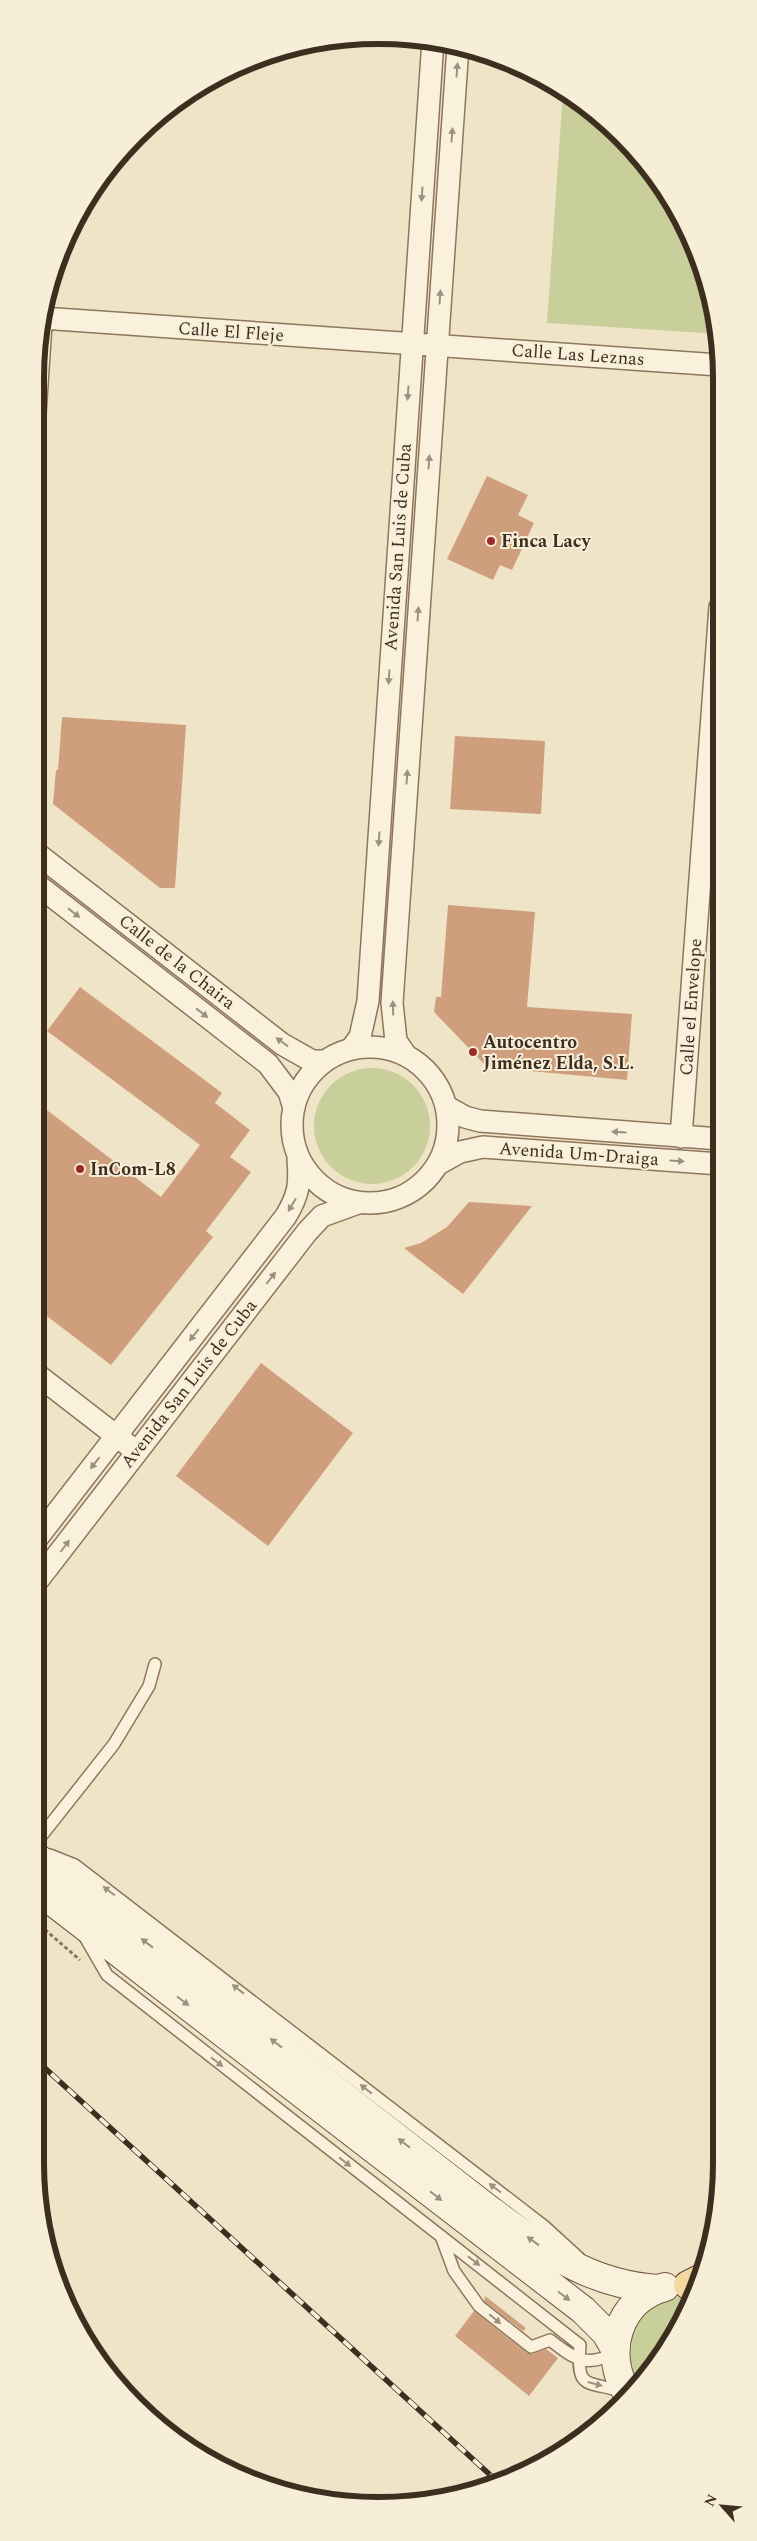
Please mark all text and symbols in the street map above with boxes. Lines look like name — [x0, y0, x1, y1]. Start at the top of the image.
one-way arrow — [453, 62, 461, 78]
one-way arrow — [448, 126, 456, 142]
one-way arrow — [418, 186, 426, 202]
one-way arrow — [436, 289, 444, 305]
street label: Calle El Fleje — [177, 315, 285, 349]
street label: Calle Las Leznas — [510, 337, 646, 373]
one-way arrow — [404, 385, 412, 401]
street label: Avenida San Luis de Cuba — [377, 442, 419, 652]
one-way arrow — [425, 454, 433, 470]
place label: Finca Lacy — [501, 528, 592, 555]
marker: Finca Lacy — [485, 535, 497, 547]
one-way arrow — [415, 606, 423, 622]
one-way arrow — [385, 669, 393, 685]
one-way arrow — [404, 768, 412, 784]
one-way arrow — [374, 832, 382, 848]
one-way arrow — [67, 907, 80, 918]
street label: Calle de la Chaira — [113, 908, 241, 1016]
street label: Calle el Envelope — [673, 937, 709, 1077]
one-way arrow — [388, 1000, 396, 1016]
one-way arrow — [195, 1007, 208, 1018]
place label: Autocentro Jiménez Elda, S.L. — [483, 1029, 634, 1077]
one-way arrow — [275, 1038, 288, 1048]
marker: Autocentro Jiménez Elda, S.L. — [467, 1046, 479, 1058]
one-way arrow — [611, 1128, 627, 1136]
street label: Avenida Um-Draiga — [498, 1135, 660, 1173]
place label: InCom-L8 — [90, 1156, 176, 1183]
one-way arrow — [670, 1157, 686, 1165]
marker: InCom-L8 — [74, 1163, 86, 1175]
one-way arrow — [288, 1199, 297, 1212]
one-way arrow — [265, 1272, 276, 1285]
street label: Avenida San Luis de Cuba — [114, 1294, 264, 1474]
one-way arrow — [189, 1328, 200, 1341]
one-way arrow — [90, 1457, 100, 1470]
one-way arrow — [59, 1540, 70, 1553]
one-way arrow — [103, 1885, 116, 1896]
one-way arrow — [141, 1938, 154, 1949]
one-way arrow — [232, 1984, 245, 1995]
one-way arrow — [176, 1996, 190, 2006]
one-way arrow — [269, 2038, 282, 2048]
one-way arrow — [210, 2056, 223, 2067]
one-way arrow — [359, 2084, 373, 2094]
one-way arrow — [398, 2137, 411, 2148]
one-way arrow — [339, 2156, 352, 2167]
one-way arrow — [488, 2183, 502, 2193]
one-way arrow — [429, 2191, 442, 2202]
one-way arrow — [526, 2236, 540, 2246]
one-way arrow — [467, 2255, 480, 2266]
one-way arrow — [557, 2291, 571, 2301]
one-way arrow — [488, 2314, 501, 2325]
one-way arrow — [587, 2381, 602, 2389]
north arrow — [697, 2481, 747, 2531]
text: N — [699, 2490, 723, 2510]

